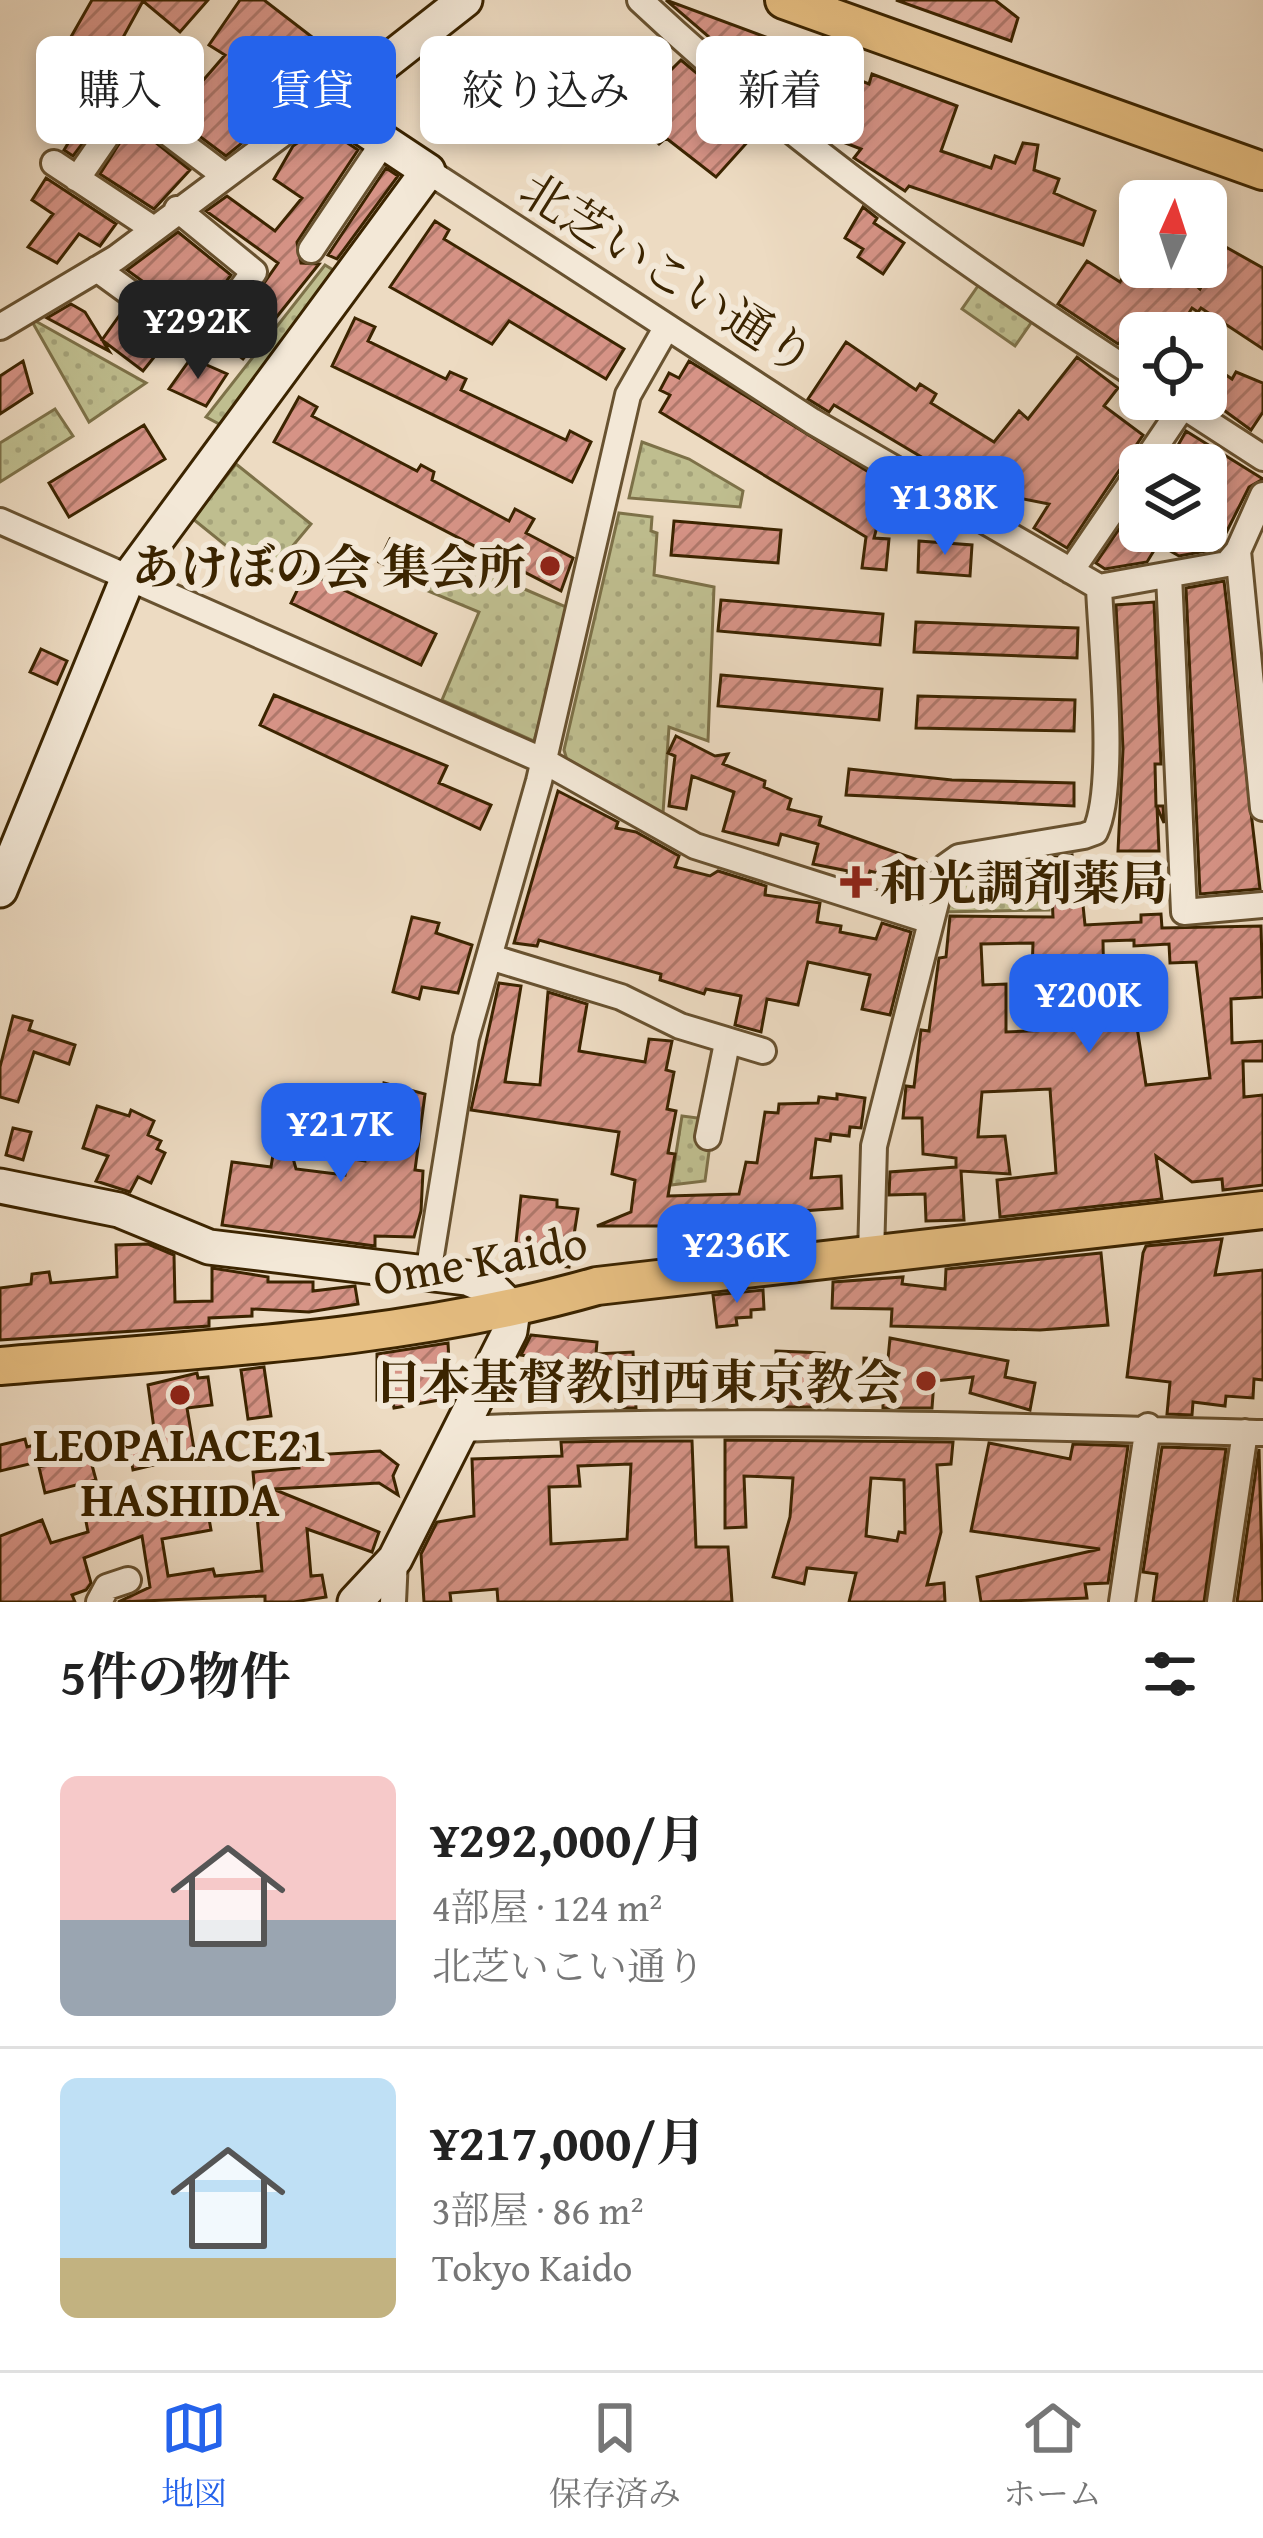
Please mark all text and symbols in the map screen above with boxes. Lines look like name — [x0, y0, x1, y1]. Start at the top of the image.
chip: 購入 — [36, 36, 204, 144]
chip: 賃貸 — [228, 36, 396, 144]
chip: 絞り込み — [420, 36, 672, 144]
chip: 新着 — [696, 36, 864, 144]
street label: 北芝いこい通り — [507, 154, 829, 392]
north arrow — [1119, 180, 1227, 288]
map controls — [1119, 180, 1227, 552]
pin: ¥292K — [114, 280, 282, 382]
text: ¥292K — [145, 290, 251, 347]
button: locate — [1119, 312, 1227, 420]
button: layers — [1119, 444, 1227, 552]
pin: ¥138K — [861, 456, 1029, 558]
text: ¥138K — [892, 466, 998, 523]
place label: あけぼの会 集会所 — [131, 531, 526, 602]
marker: あけぼの会 集会所 — [537, 553, 563, 579]
place label: 和光調剤薬局 — [880, 847, 1168, 918]
marker: 和光調剤薬局 — [843, 869, 869, 895]
pin: ¥200K — [1005, 954, 1173, 1056]
text: ¥200K — [1036, 964, 1142, 1021]
pin: ¥217K — [257, 1083, 425, 1185]
text: ¥217K — [288, 1093, 394, 1150]
pin: ¥236K — [653, 1204, 821, 1306]
street label: Ome Kaido — [367, 1205, 593, 1313]
text: ¥236K — [684, 1214, 790, 1271]
place label: 日本基督教団西東京教会 — [374, 1346, 902, 1417]
marker: 日本基督教団西東京教会 — [913, 1368, 939, 1394]
marker: LEOPALACE21 HASHIDA — [167, 1382, 193, 1408]
place label: LEOPALACE21 HASHIDA — [33, 1408, 327, 1534]
text: 5件の物件 — [60, 1638, 290, 1713]
icon: filters — [1137, 1641, 1203, 1707]
text: ¥292,000/月 — [432, 1801, 707, 1876]
icon: home — [156, 1824, 300, 1968]
text: 4部屋 · 124 m² — [432, 1878, 662, 1935]
text: 北芝いこい通り — [432, 1937, 705, 1994]
text: ¥217,000/月 — [432, 2104, 707, 2179]
icon: home — [156, 2126, 300, 2270]
text: 3部屋 · 86 m² — [432, 2181, 644, 2238]
text: Tokyo Kaido — [432, 2238, 632, 2295]
tab: 地図 — [161, 2395, 227, 2517]
tab: 保存済み — [549, 2395, 681, 2517]
tab: ホーム — [1003, 2395, 1102, 2517]

